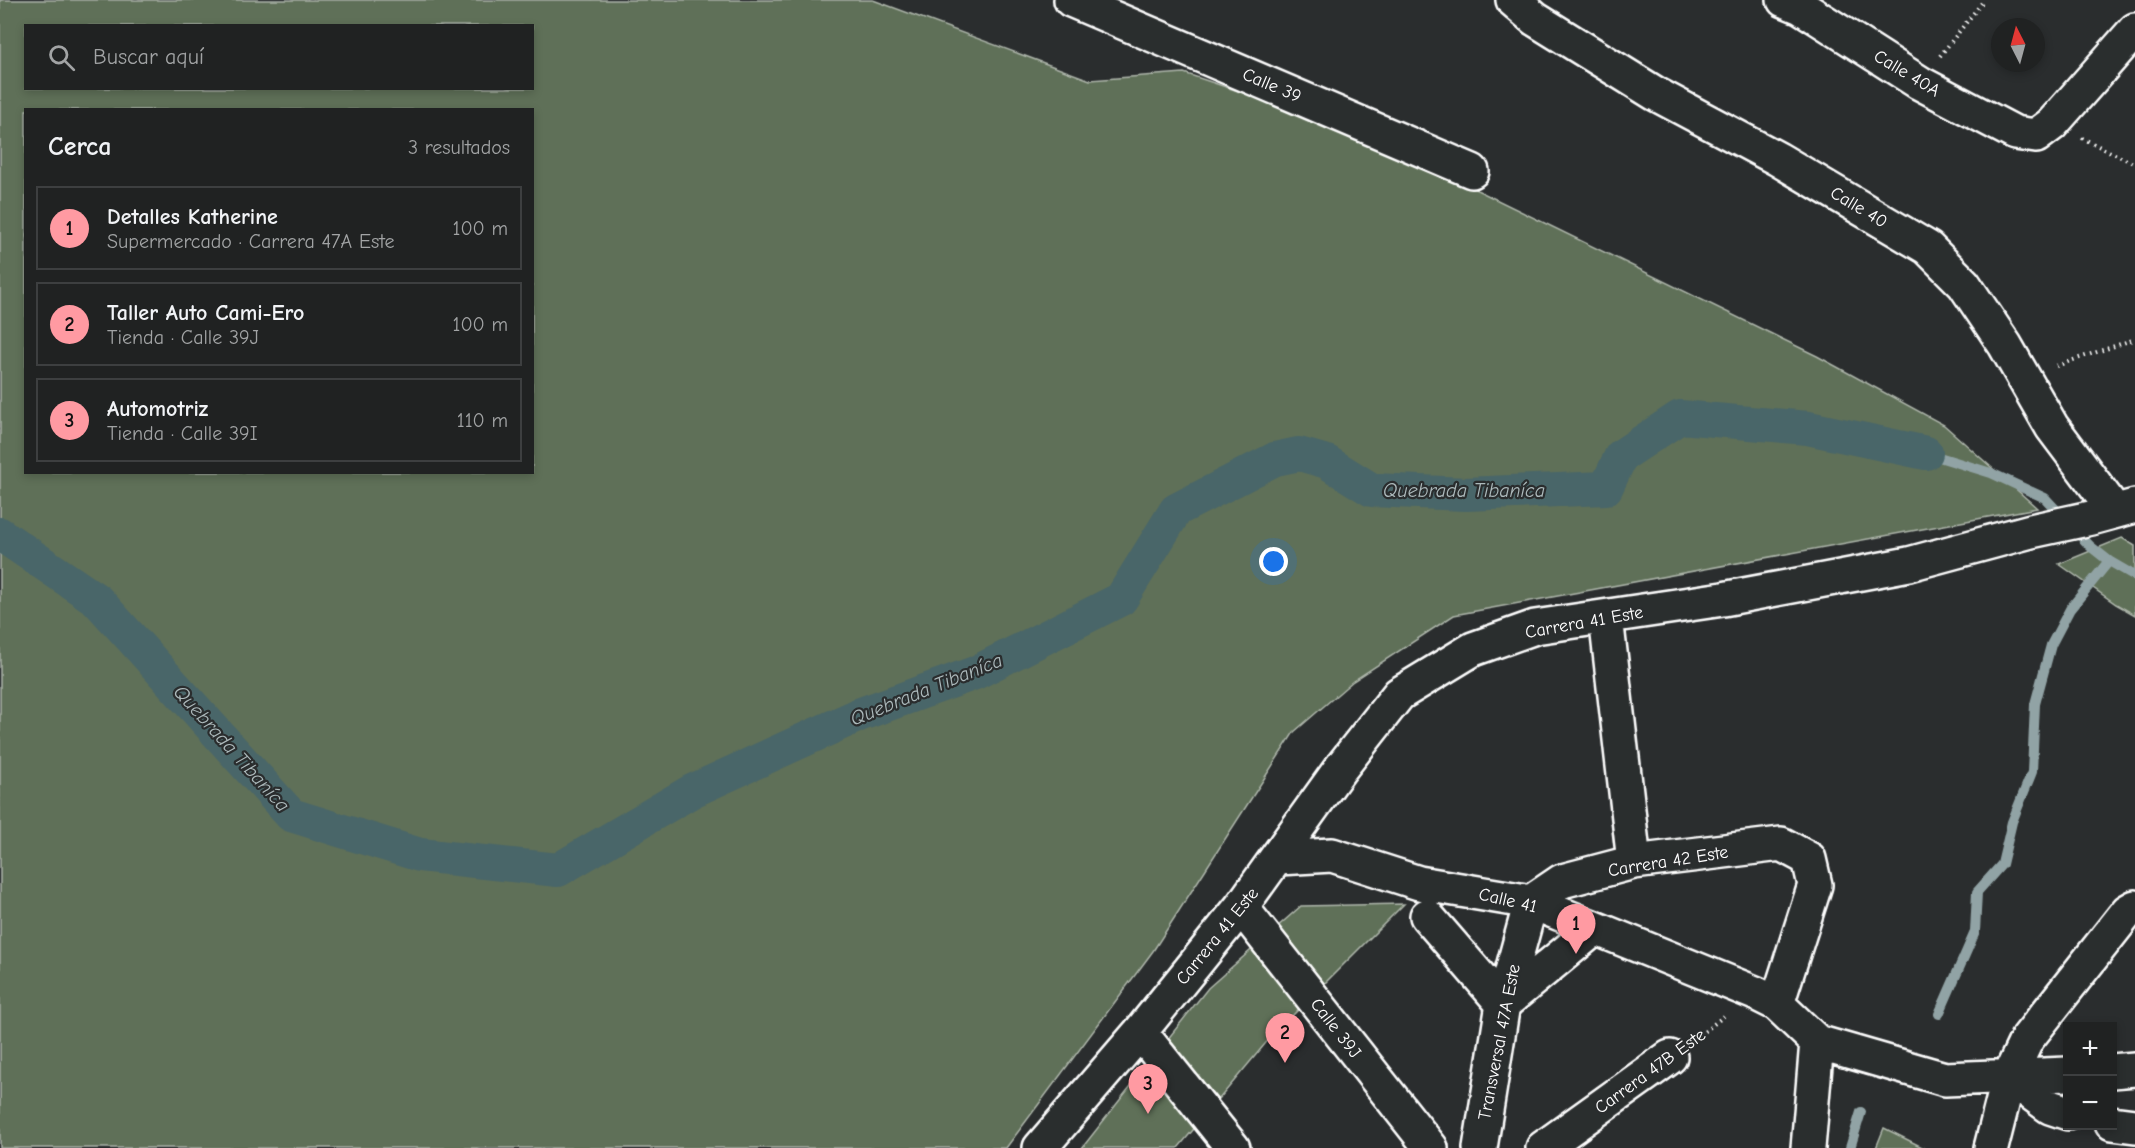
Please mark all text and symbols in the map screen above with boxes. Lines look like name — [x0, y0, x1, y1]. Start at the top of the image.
north arrow — [1991, 18, 2045, 72]
search box — [24, 24, 534, 90]
icon: search — [45, 41, 78, 74]
text: Buscar aquí — [93, 44, 204, 70]
street label: Calle 40A — [1870, 46, 1944, 101]
street label: Calle 39 — [1239, 64, 1304, 107]
text: Cerca — [48, 132, 112, 162]
text: 3 resultados — [408, 136, 510, 159]
street label: Calle 40 — [1826, 182, 1891, 233]
text: Detalles Katherine — [107, 204, 278, 230]
text: 1 — [66, 217, 73, 240]
text: 100 m — [453, 217, 508, 240]
text: Supermercado · Carrera 47A Este — [107, 230, 394, 253]
text: Taller Auto Cami-Ero — [107, 300, 305, 326]
text: 2 — [65, 313, 74, 336]
text: 100 m — [453, 313, 508, 336]
text: Tienda · Calle 39J — [107, 326, 259, 349]
text: Automotriz — [107, 396, 208, 422]
text: 3 — [65, 409, 74, 432]
text: 110 m — [457, 409, 508, 432]
text: Tienda · Calle 39I — [107, 422, 258, 445]
water label: Quebrada Tibaníca — [1383, 479, 1545, 502]
your location — [1259, 547, 1288, 576]
street label: Carrera 41 Este — [1524, 602, 1645, 643]
water label: Quebrada Tibaníca — [847, 648, 1006, 730]
water label: Quebrada Tibaníca — [169, 680, 294, 816]
street label: Carrera 42 Este — [1606, 842, 1730, 881]
street label: Carrera 41 Este — [1172, 883, 1263, 989]
street label: Calle 41 — [1477, 884, 1539, 917]
pin: 1 — [1556, 904, 1596, 954]
street label: Transversal 47A Este — [1474, 962, 1525, 1122]
street label: Calle 39J — [1306, 994, 1365, 1062]
pin: 2 — [1266, 1014, 1304, 1063]
map controls — [2063, 1022, 2117, 1130]
button: + — [2063, 1022, 2117, 1076]
street label: Carrera 47B Este — [1591, 1024, 1710, 1119]
pin: 3 — [1128, 1064, 1168, 1114]
button: − — [2063, 1076, 2117, 1130]

